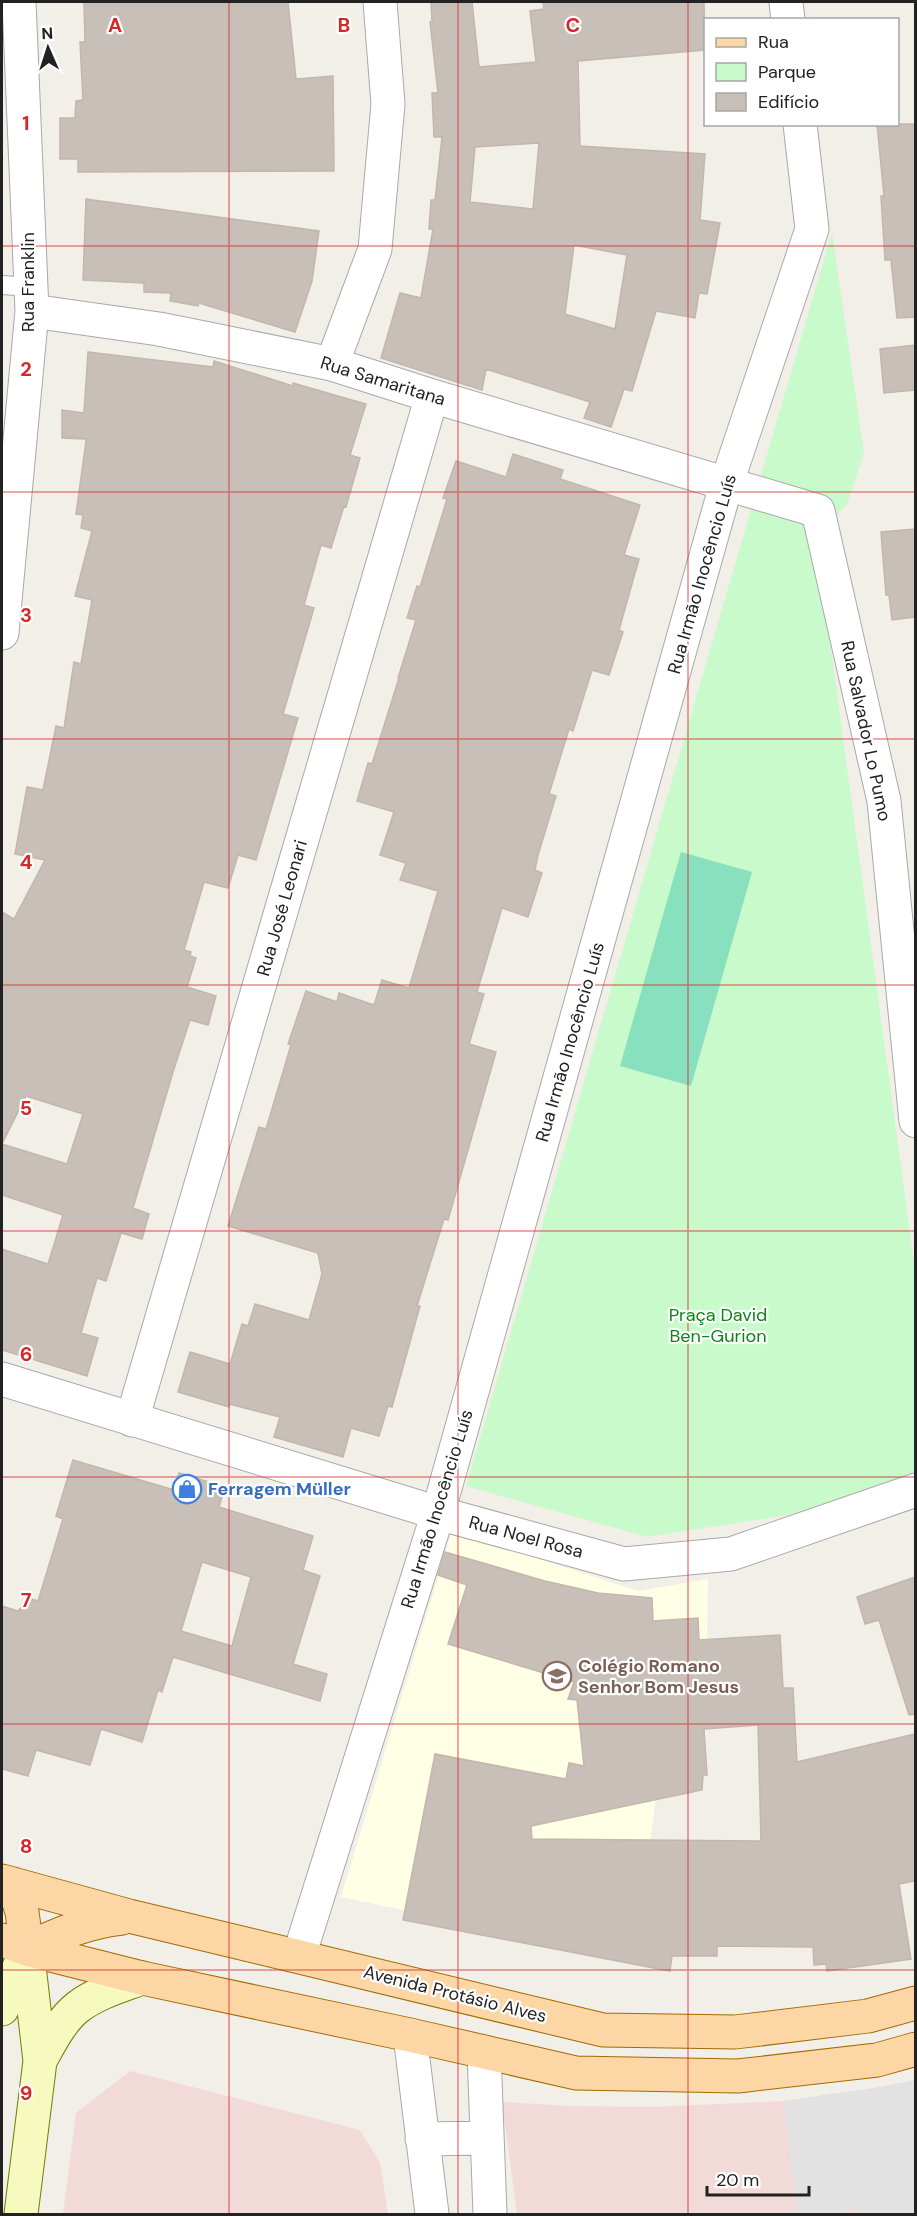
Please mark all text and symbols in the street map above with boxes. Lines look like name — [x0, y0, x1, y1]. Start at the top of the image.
text: A — [108, 12, 122, 38]
text: B — [338, 12, 350, 38]
text: C — [566, 12, 580, 38]
north arrow — [18, 18, 78, 78]
legend — [704, 18, 899, 126]
text: N — [41, 23, 54, 44]
text: Rua — [758, 30, 789, 54]
text: Parque — [758, 60, 816, 84]
text: Edifício — [758, 90, 819, 114]
text: 1 — [22, 110, 30, 136]
street label: Rua Franklin — [16, 232, 40, 332]
street label: Rua Samaritana — [318, 351, 448, 411]
text: 2 — [20, 356, 32, 382]
street label: Rua Irmão Inocêncio Luís — [662, 471, 742, 677]
text: 3 — [20, 602, 32, 628]
street label: Rua Salvador Lo Pumo — [835, 638, 897, 824]
street label: Rua José Leonari — [251, 837, 313, 979]
text: 4 — [20, 849, 33, 875]
street label: Rua Irmão Inocêncio Luís — [530, 939, 610, 1145]
text: 5 — [20, 1095, 32, 1121]
park label: Praça David Ben-Gurion — [669, 1303, 767, 1348]
text: 6 — [20, 1341, 32, 1367]
street label: Rua Irmão Inocêncio Luís — [395, 1407, 479, 1611]
shop icon: Ferragem Müller — [171, 1473, 203, 1505]
place label: Ferragem Müller — [208, 1477, 351, 1501]
street label: Rua Noel Rosa — [466, 1510, 586, 1564]
text: 7 — [21, 1587, 32, 1613]
place label: Colégio Romano Senhor Bom Jesus — [578, 1654, 739, 1699]
school or university icon: Colégio Romano Senhor Bom Jesus — [541, 1660, 573, 1692]
text: 8 — [20, 1833, 32, 1859]
street label: Avenida Protásio Alves — [361, 1960, 549, 2028]
text: 9 — [20, 2080, 32, 2106]
scale bar — [707, 2159, 809, 2197]
text: 20 m — [716, 2168, 759, 2192]

